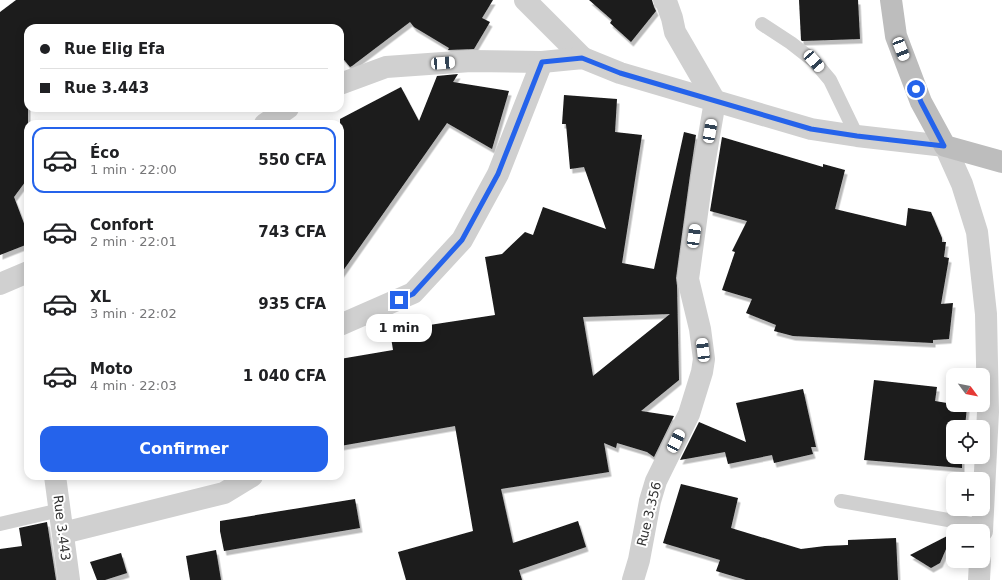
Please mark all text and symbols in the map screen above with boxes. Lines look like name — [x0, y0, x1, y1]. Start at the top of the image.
car — [891, 36, 911, 62]
text: Rue Elig Efa — [64, 40, 165, 58]
car — [802, 48, 826, 74]
car — [431, 56, 455, 70]
text: Rue 3.443 — [64, 79, 149, 97]
route start — [907, 80, 925, 98]
car — [702, 118, 718, 144]
icon: car — [42, 142, 78, 178]
text: Éco — [90, 144, 119, 162]
text: 550 CFA — [258, 151, 326, 169]
text: 1 min · 22:00 — [90, 162, 177, 177]
icon: car — [42, 214, 78, 250]
text: Confort — [90, 216, 153, 234]
text: 743 CFA — [258, 223, 326, 241]
car — [686, 223, 702, 249]
text: 2 min · 22:01 — [90, 234, 177, 249]
icon: car — [42, 286, 78, 322]
text: XL — [90, 288, 111, 306]
route end — [390, 291, 408, 309]
text: 935 CFA — [258, 295, 326, 313]
text: 3 min · 22:02 — [90, 306, 177, 321]
callout: 1 min — [366, 314, 432, 342]
text: 1 min — [379, 320, 419, 335]
car — [696, 337, 710, 363]
icon: car — [42, 358, 78, 394]
text: Moto — [90, 360, 133, 378]
text: 1 040 CFA — [243, 367, 326, 385]
north arrow — [946, 368, 990, 412]
map controls — [946, 368, 990, 568]
text: 4 min · 22:03 — [90, 378, 177, 393]
button: locate — [946, 420, 990, 464]
button: Confirmer — [40, 426, 328, 472]
car — [665, 428, 687, 454]
button: + — [946, 472, 990, 516]
street label: Rue 3.356 — [634, 480, 664, 548]
street label: Rue 3.443 — [51, 494, 73, 562]
button: − — [946, 524, 990, 568]

